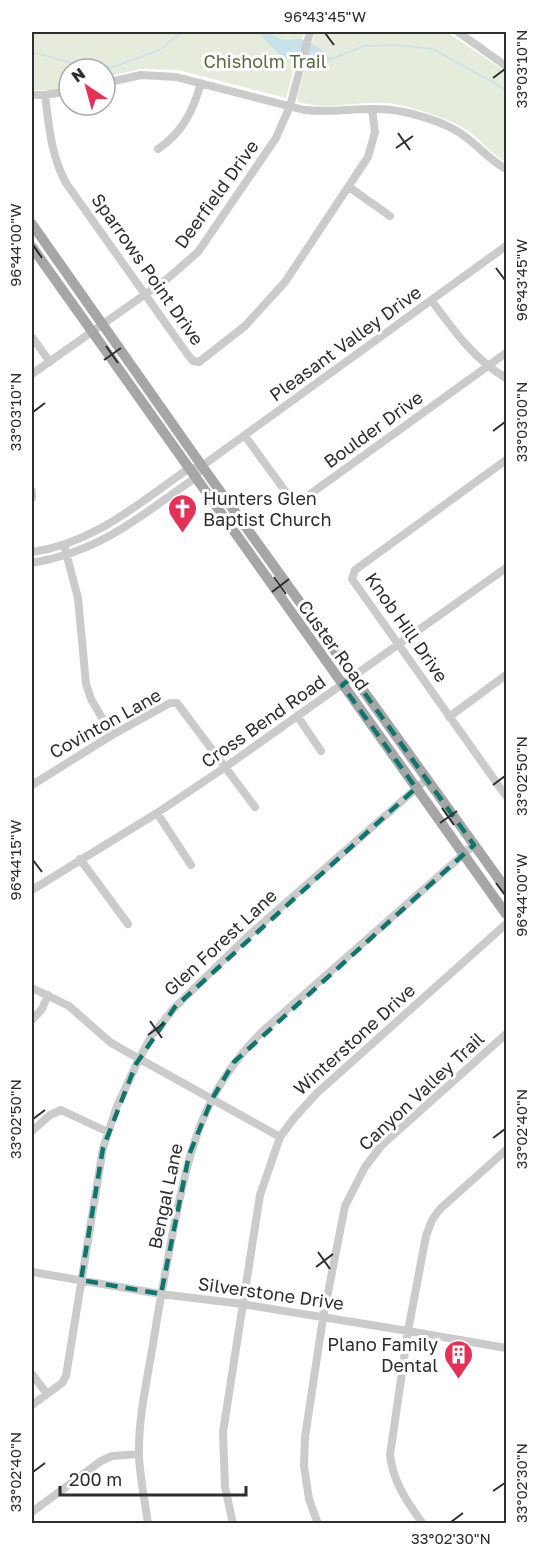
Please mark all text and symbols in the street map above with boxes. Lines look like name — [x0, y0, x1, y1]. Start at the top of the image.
text: 96°43'45"W — [284, 7, 366, 25]
text: 33°03'10"N — [512, 30, 530, 108]
park label: Chisholm Trail — [204, 50, 327, 72]
north arrow — [57, 57, 117, 117]
text: N — [67, 63, 89, 87]
street label: Deerfield Drive — [169, 136, 263, 252]
street label: Sparrows Point Drive — [87, 189, 209, 349]
text: 96°44'00"W — [6, 203, 24, 287]
text: 96°43'45"W — [512, 239, 530, 321]
street label: Pleasant Valley Drive — [265, 281, 425, 405]
text: 33°03'10"N — [6, 373, 24, 451]
text: 33°03'00"N — [512, 382, 530, 462]
street label: Boulder Drive — [319, 386, 427, 472]
place label: Hunters Glen Baptist Church — [203, 487, 331, 530]
church icon: Hunters Glen Baptist Church — [166, 492, 198, 534]
street label: Knob Hill Drive — [361, 568, 453, 686]
street label: Custer Road — [294, 596, 374, 694]
street label: Cross Bend Road — [197, 670, 329, 772]
street label: Covinton Lane — [45, 683, 165, 763]
text: 33°02'50"N — [512, 736, 530, 816]
text: 96°44'15"W — [6, 820, 24, 900]
text: 96°44'00"W — [512, 853, 530, 937]
street label: Glen Forest Lane — [159, 884, 281, 1000]
street label: Winterstone Drive — [289, 979, 419, 1099]
street label: Canyon Valley Trail — [354, 1027, 488, 1155]
text: 33°02'50"N — [6, 1079, 24, 1159]
text: 33°02'40"N — [512, 1089, 530, 1169]
street label: Bengal Lane — [143, 1141, 187, 1251]
street label: Silverstone Drive — [197, 1272, 345, 1314]
place label: Plano Family Dental — [327, 1333, 438, 1376]
building icon: Plano Family Dental — [443, 1338, 475, 1380]
text: 33°02'40"N — [6, 1432, 24, 1512]
text: 33°02'30"N — [512, 1443, 530, 1523]
scale bar — [60, 1459, 246, 1497]
text: 200 m — [69, 1468, 122, 1490]
text: 33°02'30"N — [411, 1529, 491, 1547]

